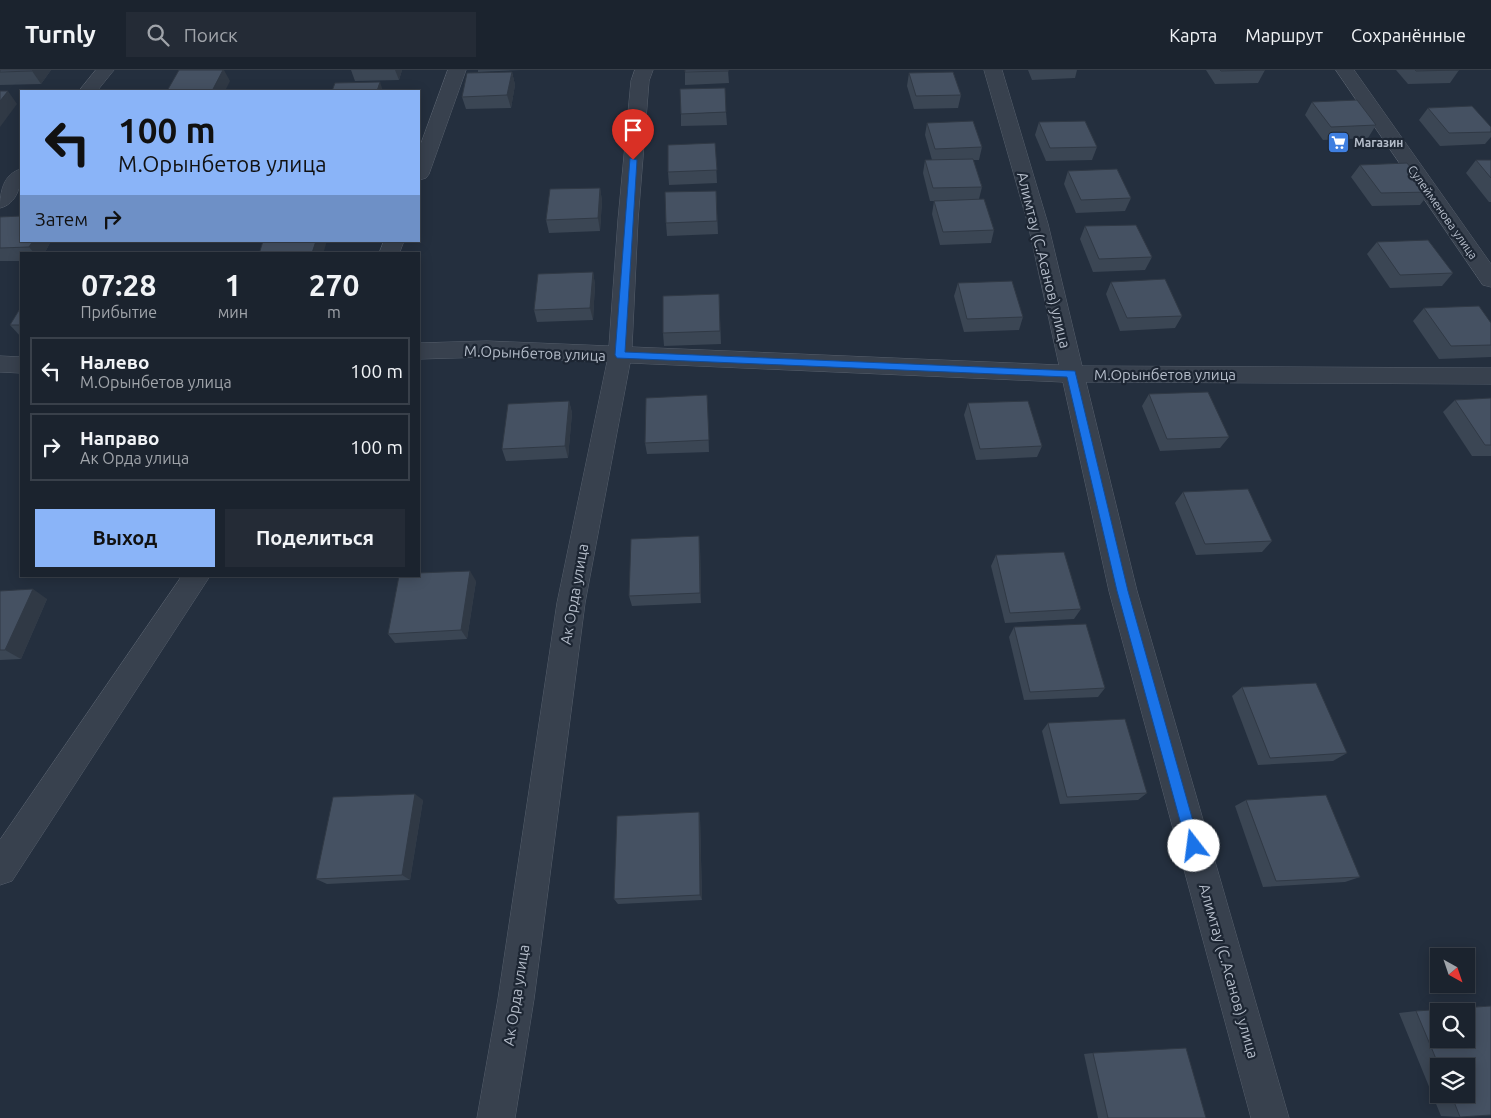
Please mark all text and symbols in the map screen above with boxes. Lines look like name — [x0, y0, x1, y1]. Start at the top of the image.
search box — [126, 12, 476, 57]
text: Turnly — [25, 21, 96, 48]
icon: search — [144, 21, 172, 49]
text: Поиск — [184, 24, 238, 46]
text: Карта — [1169, 25, 1217, 45]
text: Маршрут — [1245, 25, 1323, 45]
text: Сохранённые — [1351, 25, 1466, 45]
pin — [612, 109, 654, 160]
icon: left — [35, 110, 100, 175]
text: 100 m — [118, 110, 216, 150]
icon: arrive — [619, 116, 647, 144]
supermarket icon: Магазин — [1326, 130, 1350, 154]
place label: Магазин — [1354, 136, 1403, 149]
text: М.Орынбетов улица — [118, 151, 326, 176]
street label: Сулейменова улица — [1406, 163, 1480, 261]
street label: Алимтау (С.Асанов) улица — [1014, 170, 1074, 350]
icon: right — [98, 205, 126, 233]
text: Затем — [35, 208, 88, 230]
text: 07:28 — [81, 268, 156, 302]
text: 1 — [224, 268, 241, 302]
text: 270 — [309, 268, 359, 302]
text: Прибытие — [81, 303, 157, 321]
text: мин — [218, 303, 248, 321]
text: m — [327, 303, 341, 321]
street label: М.Орынбетов улица — [464, 342, 606, 364]
text: Налево — [80, 351, 149, 373]
icon: left — [37, 357, 65, 385]
text: 100 m — [350, 360, 403, 382]
street label: М.Орынбетов улица — [1094, 366, 1236, 383]
text: М.Орынбетов улица — [80, 373, 232, 391]
text: Направо — [80, 427, 160, 449]
icon: right — [37, 433, 65, 461]
text: 100 m — [350, 436, 403, 458]
text: Ак Орда улица — [80, 449, 189, 467]
button: Выход — [35, 509, 215, 567]
button: Поделиться — [225, 509, 405, 567]
street label: Ак Орда улица — [557, 542, 591, 646]
position arrow — [1167, 819, 1219, 871]
street label: Алимтау (С.Асанов) улица — [1196, 882, 1262, 1060]
street label: Ак Орда улица — [500, 943, 532, 1047]
north arrow — [1430, 948, 1475, 992]
map controls — [1430, 948, 1475, 1103]
button: search — [1430, 1003, 1475, 1048]
button: layers — [1430, 1058, 1475, 1103]

